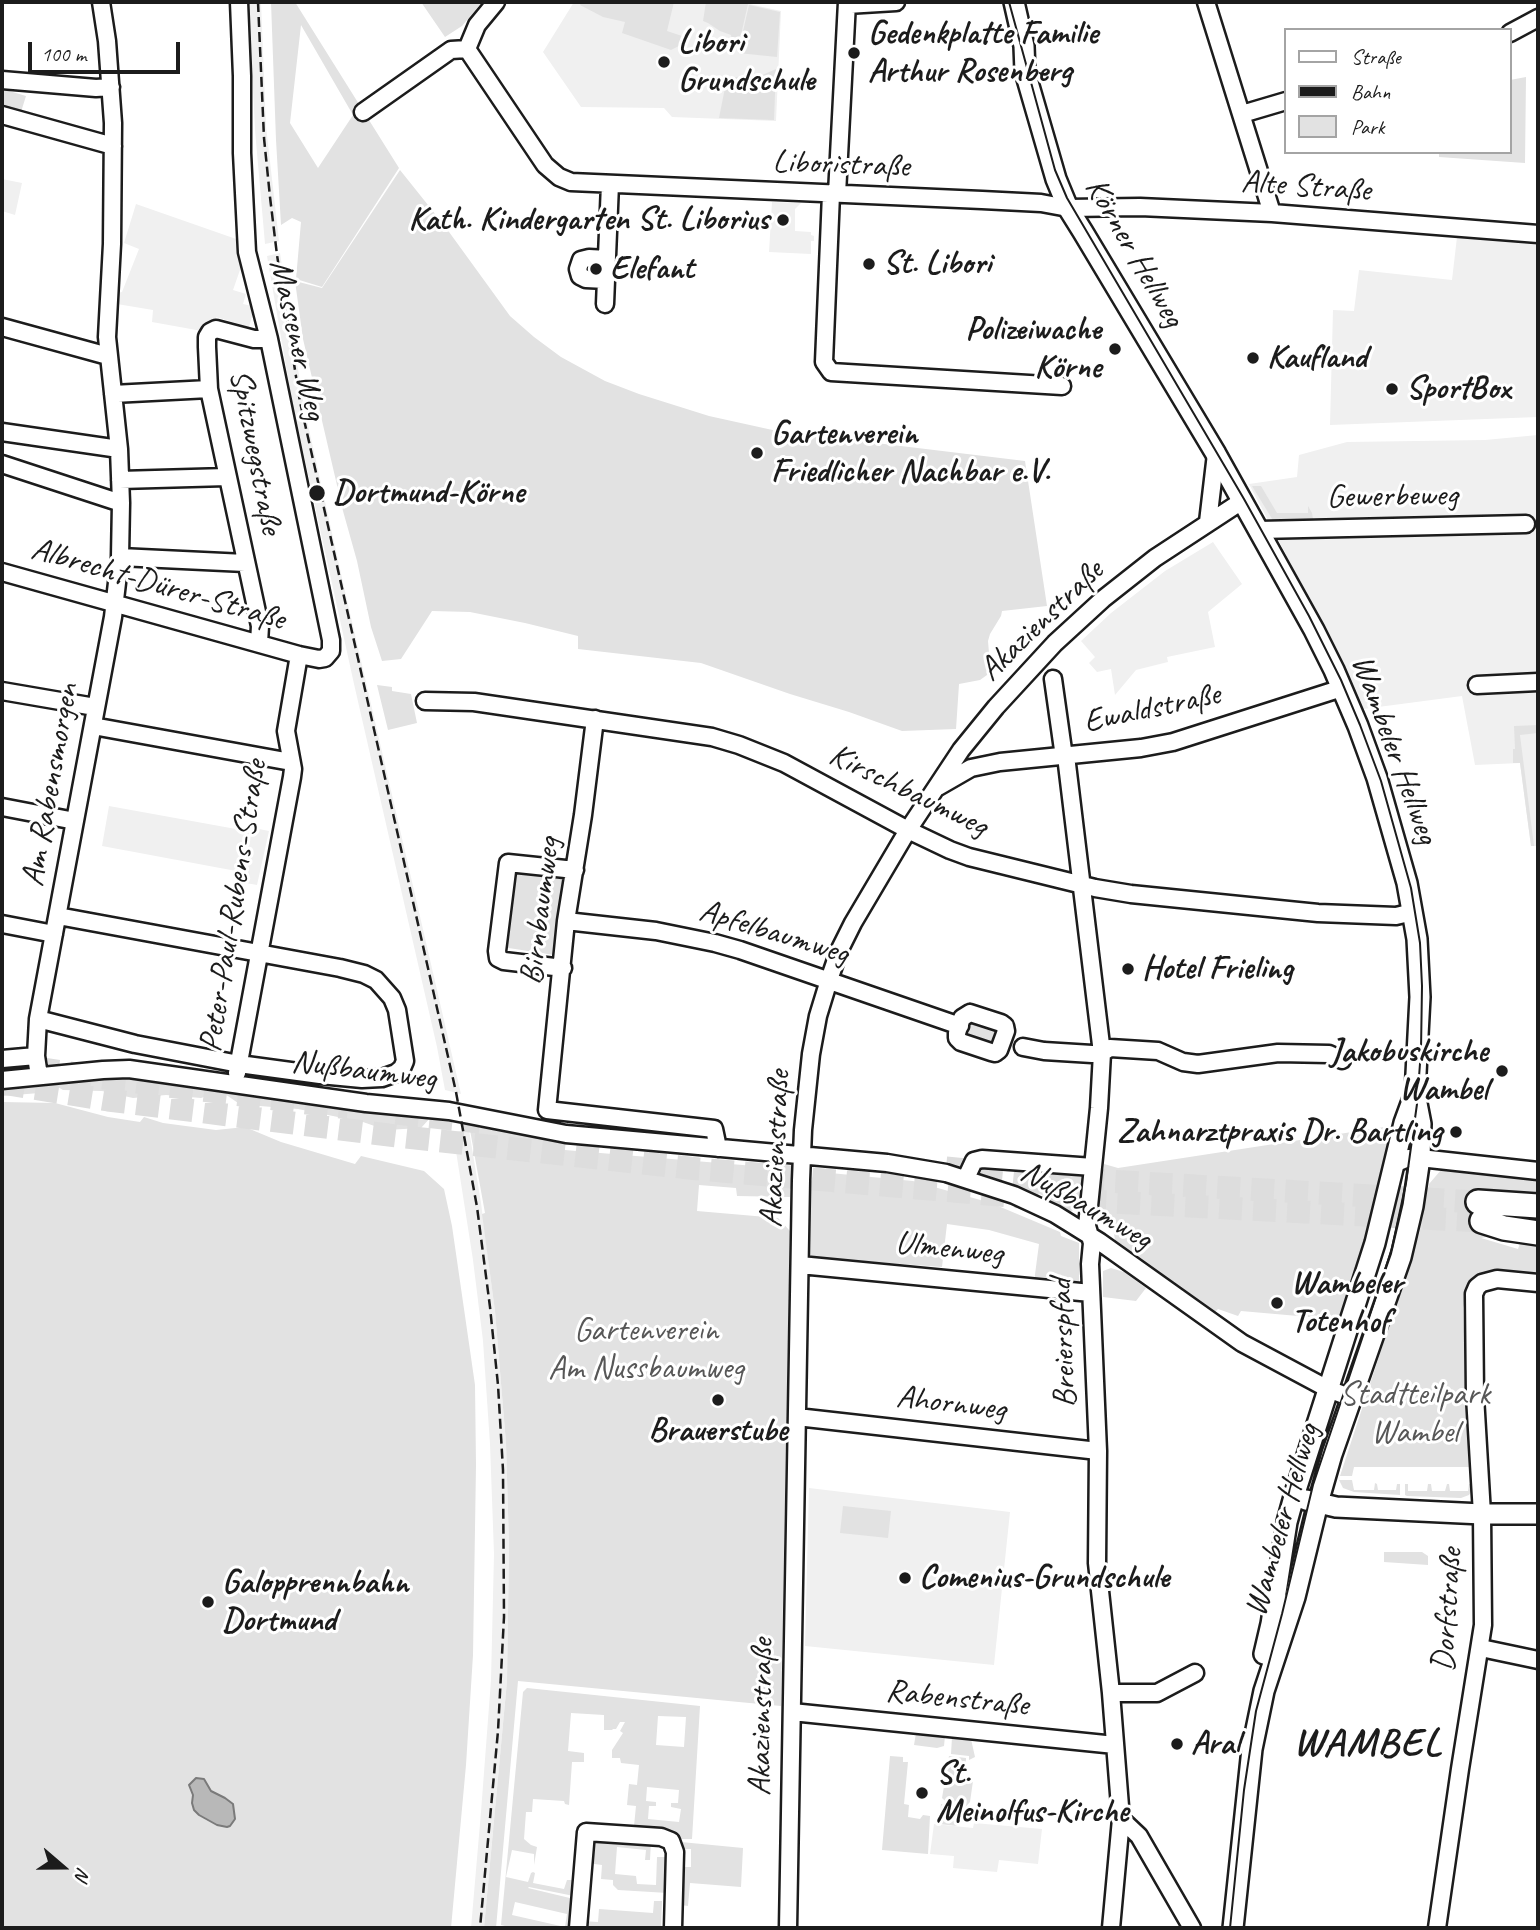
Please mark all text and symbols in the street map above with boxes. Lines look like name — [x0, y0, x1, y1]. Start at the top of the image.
place label: Gedenkplatte Familie Arthur Rosenberg — [868, 14, 1098, 92]
place label: Libori Grundschule — [678, 23, 815, 101]
scale bar — [32, 28, 184, 72]
legend — [1284, 28, 1512, 154]
text: 100 m — [41, 41, 86, 67]
text: Straße — [1351, 44, 1401, 70]
marker: Gedenkplatte Familie Arthur Rosenberg — [846, 45, 862, 61]
marker: Libori Grundschule — [656, 54, 672, 70]
text: Bahn — [1351, 79, 1390, 105]
text: Park — [1351, 114, 1384, 140]
street label: Liboristraße — [772, 143, 910, 187]
street label: Alte Straße — [1240, 163, 1372, 211]
street label: Körner Hellweg — [1075, 171, 1193, 335]
place label: Kath. Kindergarten St. Liborius — [408, 200, 769, 240]
marker: Kath. Kindergarten St. Liborius — [775, 212, 791, 228]
place label: St. Libori — [883, 244, 991, 284]
place label: Elefant — [610, 249, 694, 289]
street label: Massener Weg — [259, 256, 335, 424]
marker: St. Libori — [861, 256, 877, 272]
marker: Elefant — [588, 261, 604, 277]
place label: Polizeiwache Körne — [965, 310, 1101, 388]
place label: Kaufland — [1267, 338, 1367, 378]
marker: Polizeiwache Körne — [1107, 341, 1123, 357]
marker: Kaufland — [1245, 350, 1261, 366]
street label: Spitzwegstraße — [220, 366, 290, 538]
place label: SportBox — [1406, 369, 1510, 409]
marker: SportBox — [1384, 381, 1400, 397]
place label: Gartenverein Friedlicher Nachbar e.V. — [771, 414, 1050, 492]
marker: Gartenverein Friedlicher Nachbar e.V. — [749, 445, 765, 461]
place label: Dortmund-Körne — [333, 473, 524, 513]
street label: Gewerbeweg — [1326, 476, 1458, 518]
marker: Dortmund-Körne — [307, 483, 327, 503]
street label: Albrecht-Dürer-Straße — [27, 530, 289, 640]
street label: Akazienstraße — [972, 552, 1112, 690]
street label: Wambeler Hellweg — [1342, 650, 1446, 850]
street label: Ewaldstraße — [1080, 675, 1224, 743]
street label: Am Rabensmorgen — [14, 680, 88, 890]
street label: Kirschbaumweg — [822, 736, 994, 846]
street label: Peter-Paul-Rubens-Straße — [191, 757, 277, 1055]
street label: Birnbaumweg — [512, 835, 570, 987]
street label: Apfelbaumweg — [694, 891, 854, 975]
place label: Hotel Frieling — [1142, 949, 1293, 989]
marker: Hotel Frieling — [1120, 961, 1136, 977]
place label: Jakobuskirche Wambel — [1330, 1032, 1488, 1110]
street label: Nußbaumweg — [289, 1042, 439, 1100]
marker: Jakobuskirche Wambel — [1494, 1063, 1510, 1079]
street label: Akazienstraße — [752, 1069, 800, 1229]
place label: Zahnarztpraxis Dr. Bartling — [1117, 1112, 1442, 1152]
marker: Zahnarztpraxis Dr. Bartling — [1448, 1124, 1464, 1140]
street label: Nußbaumweg — [1013, 1152, 1159, 1260]
street label: Ulmenweg — [893, 1224, 1005, 1274]
place label: Wambeler Totenhof — [1291, 1264, 1403, 1342]
street label: Breierspfad — [1042, 1278, 1086, 1408]
marker: Wambeler Totenhof — [1269, 1295, 1285, 1311]
park label: Gartenverein Am Nussbaumweg — [548, 1311, 744, 1389]
park label: Stadtteilpark Wambel — [1340, 1375, 1490, 1453]
street label: Ahornweg — [894, 1378, 1008, 1430]
marker: Brauerstube — [710, 1392, 726, 1408]
place label: Brauerstube — [648, 1411, 788, 1451]
street label: Wambeler Hellweg — [1237, 1419, 1329, 1621]
street label: Dorfstraße — [1424, 1547, 1472, 1673]
place label: Comenius-Grundschule — [919, 1558, 1169, 1598]
place label: Galopprennbahn Dortmund — [222, 1563, 408, 1641]
marker: Comenius-Grundschule — [897, 1570, 913, 1586]
marker: Galopprennbahn Dortmund — [200, 1594, 216, 1610]
street label: Akazienstraße — [741, 1638, 783, 1796]
street label: Rabenstraße — [884, 1672, 1030, 1726]
district label: WAMBEL — [1294, 1721, 1442, 1769]
place label: Aral — [1191, 1724, 1240, 1764]
marker: Aral — [1169, 1736, 1185, 1752]
place label: St. Meinolfus-Kirche — [936, 1754, 1129, 1832]
marker: St. Meinolfus-Kirche — [914, 1785, 930, 1801]
north arrow — [28, 1832, 98, 1902]
text: N — [69, 1865, 96, 1884]

